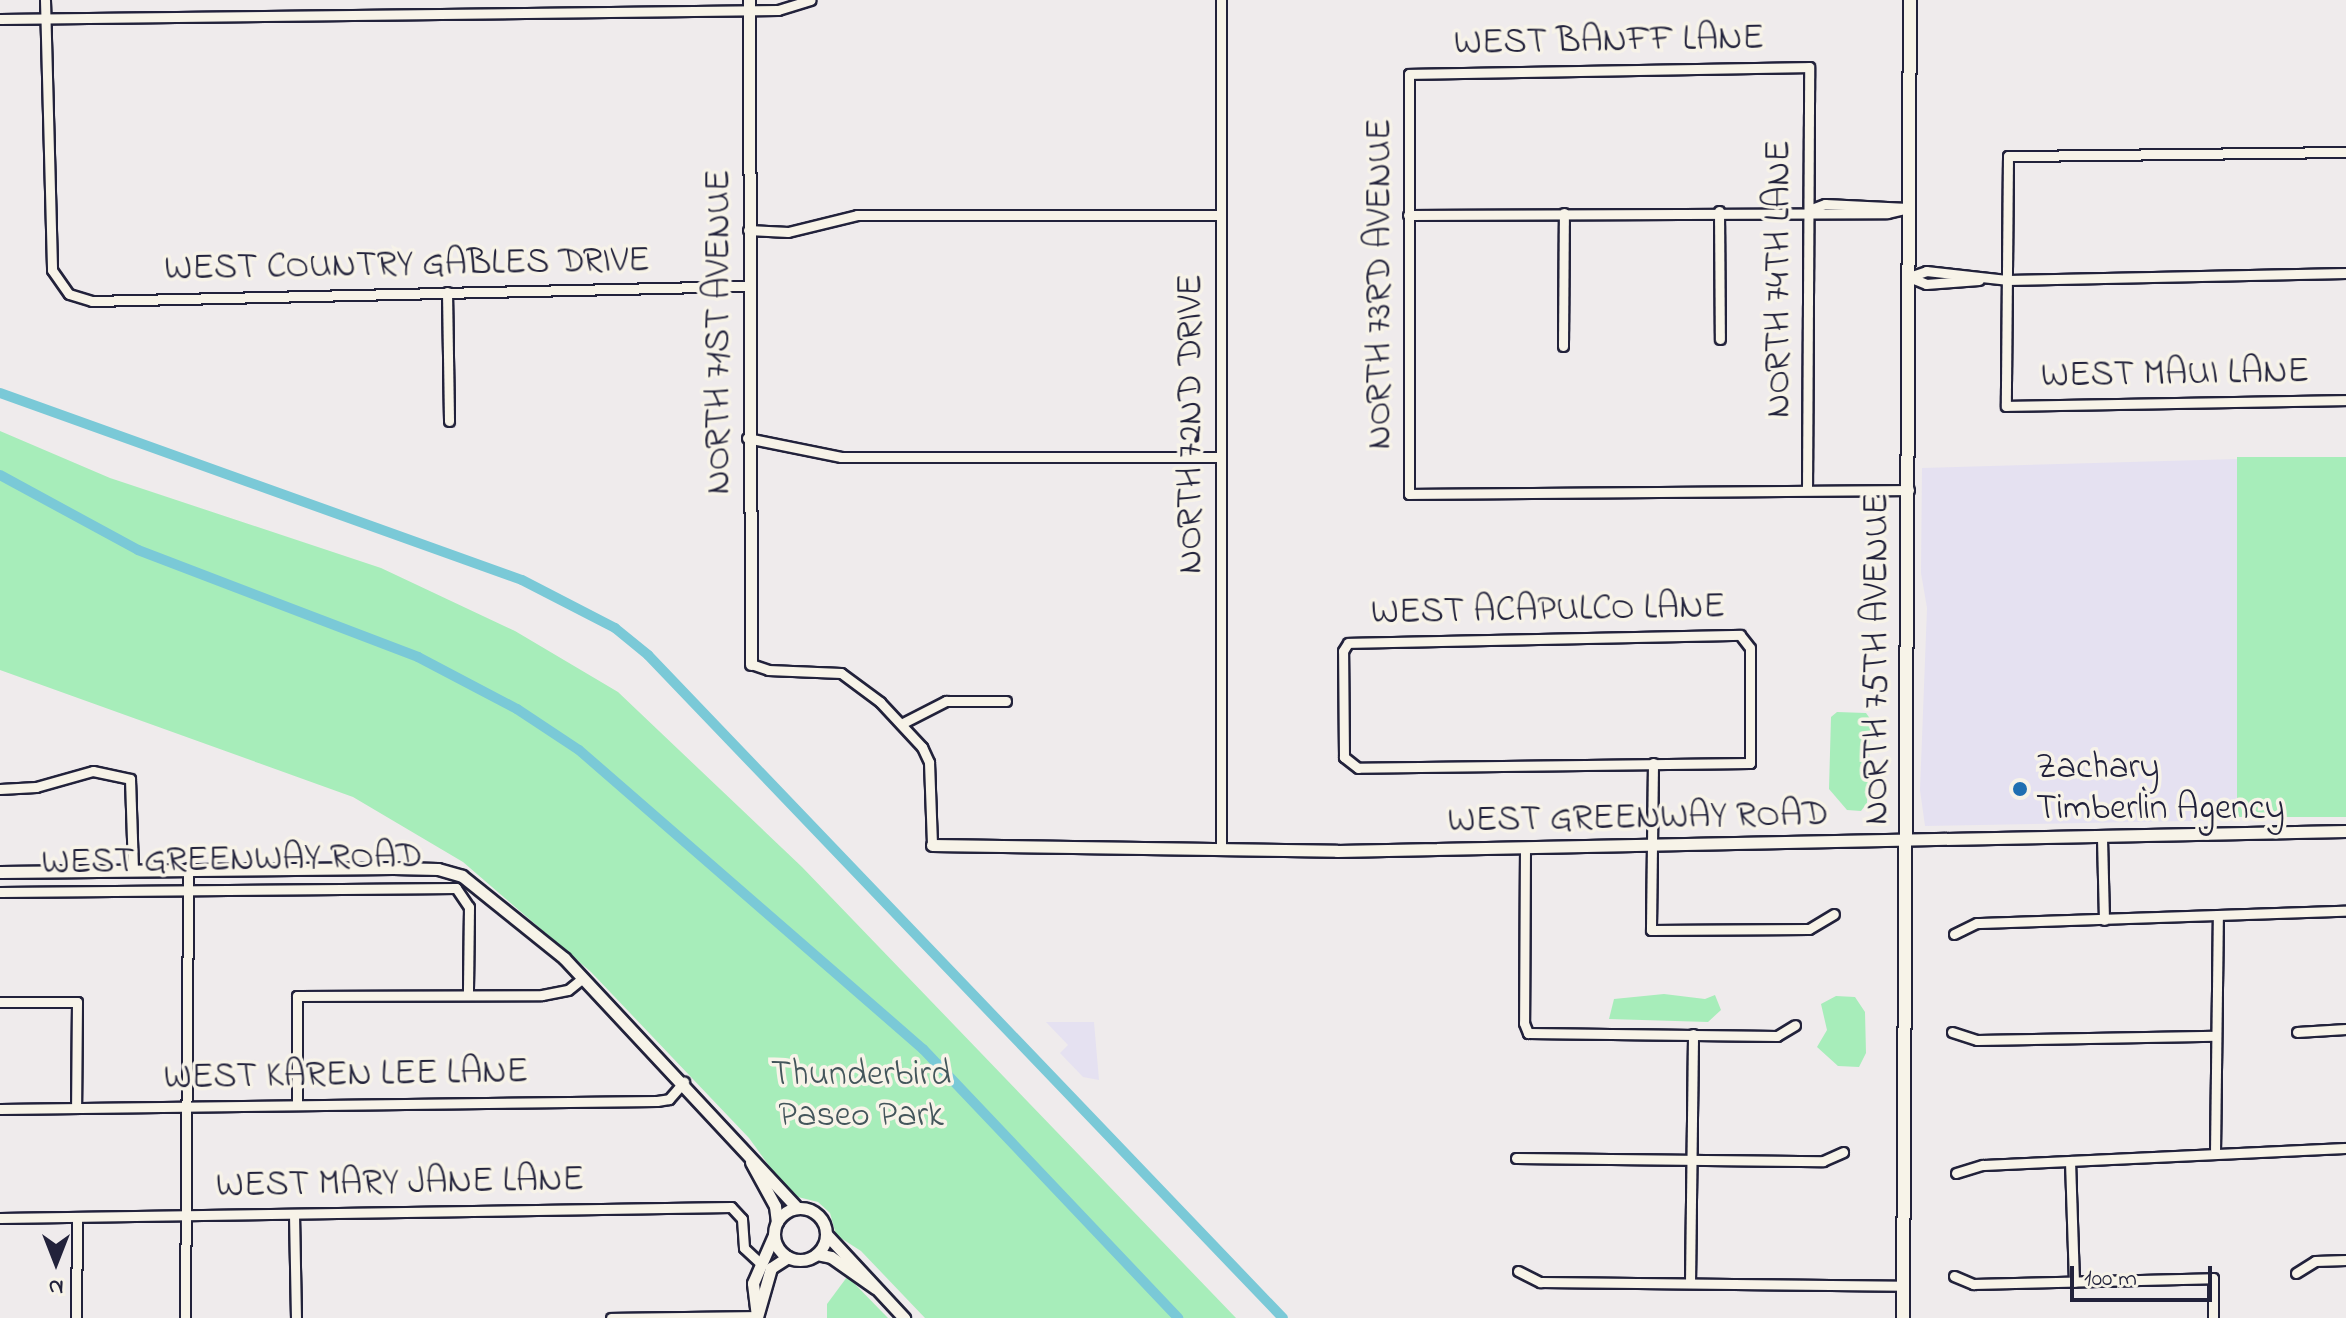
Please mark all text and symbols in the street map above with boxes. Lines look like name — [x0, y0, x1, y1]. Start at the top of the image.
street label: WEST BANFF LANE — [1453, 18, 1765, 66]
street label: NORTH 73RD AVENUE — [1359, 118, 1403, 450]
street label: NORTH 74TH LANE — [1758, 140, 1802, 418]
street label: NORTH 71ST AVENUE — [698, 169, 742, 495]
street label: WEST COUNTRY GABLES DRIVE — [164, 240, 650, 292]
street label: NORTH 72ND DRIVE — [1170, 274, 1214, 574]
street label: WEST MAUI LANE — [2040, 351, 2310, 399]
street label: NORTH 75TH AVENUE — [1856, 493, 1900, 825]
street label: WEST ACAPULCO LANE — [1371, 586, 1725, 636]
place label: Zachary Timberlin Agency — [2036, 746, 2285, 831]
marker: Zachary Timberlin Agency — [2011, 780, 2029, 798]
street label: WEST GREENWAY ROAD — [1447, 794, 1829, 844]
street label: WEST GREENWAY ROAD — [41, 836, 423, 886]
street label: WEST KAREN LEE LANE — [163, 1051, 529, 1101]
park label: Thunderbird Paseo Park — [771, 1053, 951, 1138]
street label: WEST MARY JANE LANE — [215, 1159, 585, 1209]
north arrow — [16, 1222, 96, 1302]
scale bar — [2074, 1250, 2216, 1300]
text: 100 m — [2084, 1262, 2137, 1297]
text: N — [49, 1270, 63, 1302]

